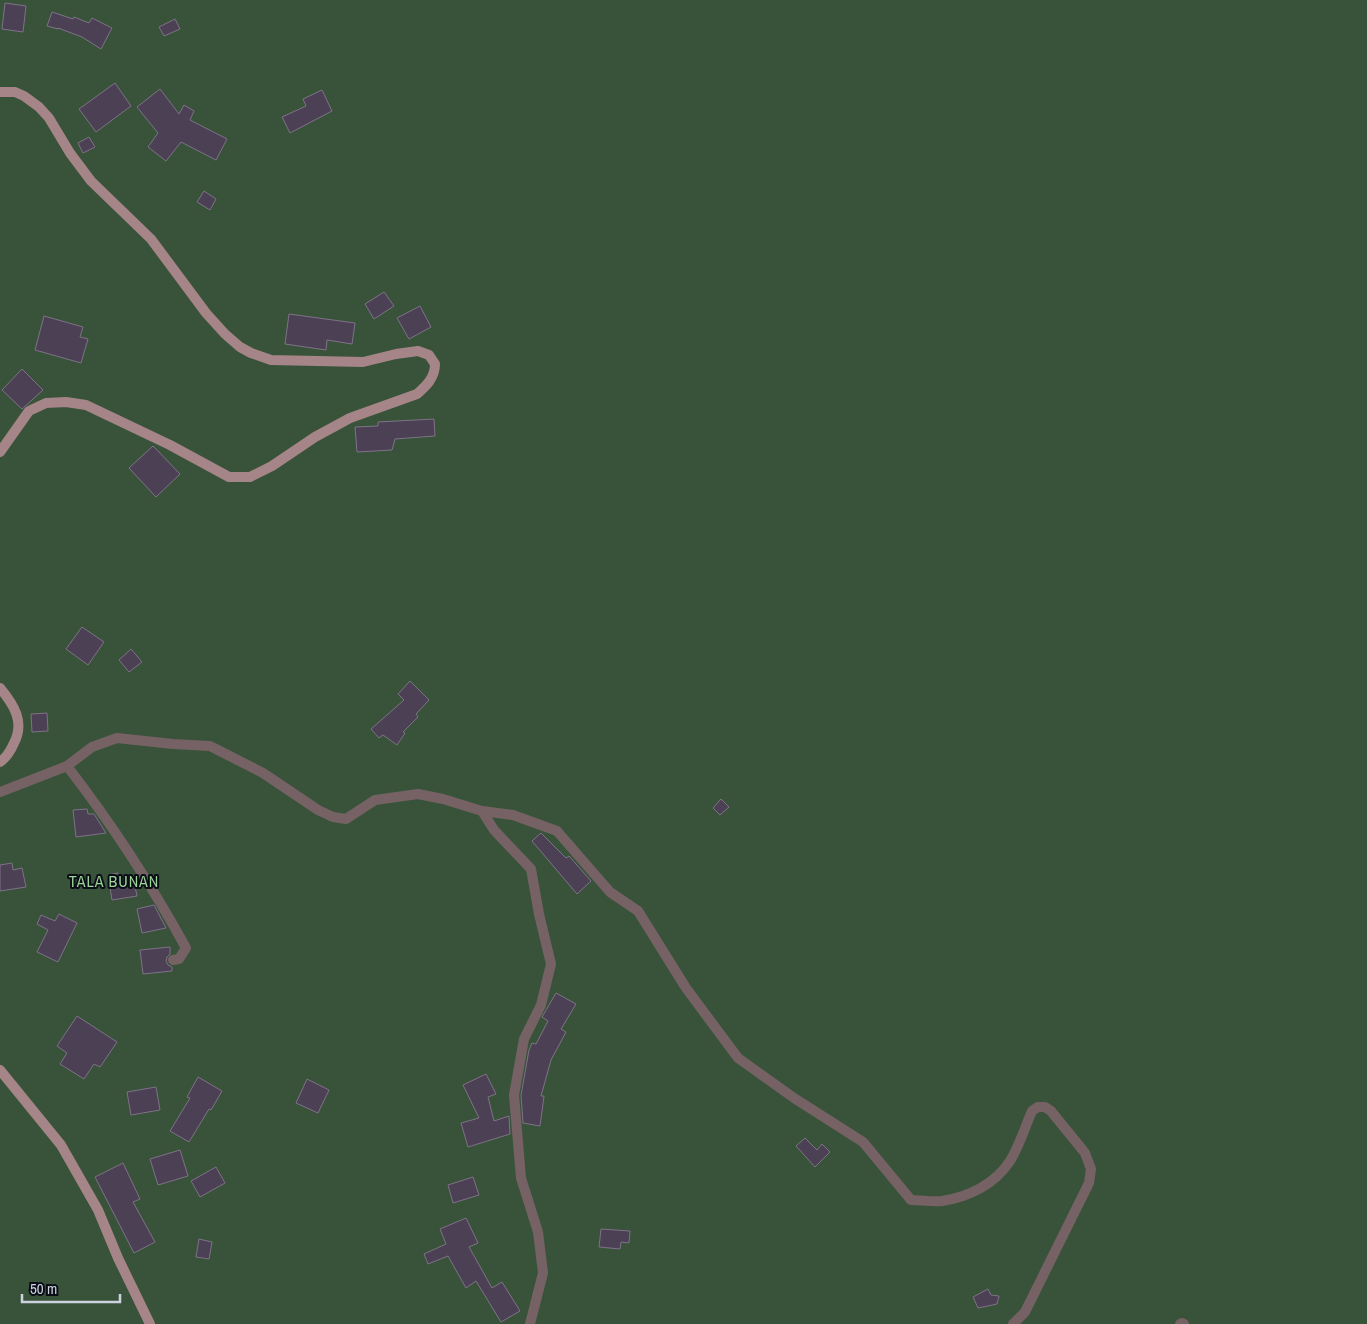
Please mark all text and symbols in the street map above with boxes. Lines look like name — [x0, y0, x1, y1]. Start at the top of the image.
district label: TALA BUNAN — [69, 870, 159, 892]
scale bar — [22, 1272, 120, 1304]
text: 50 m — [30, 1278, 57, 1299]

